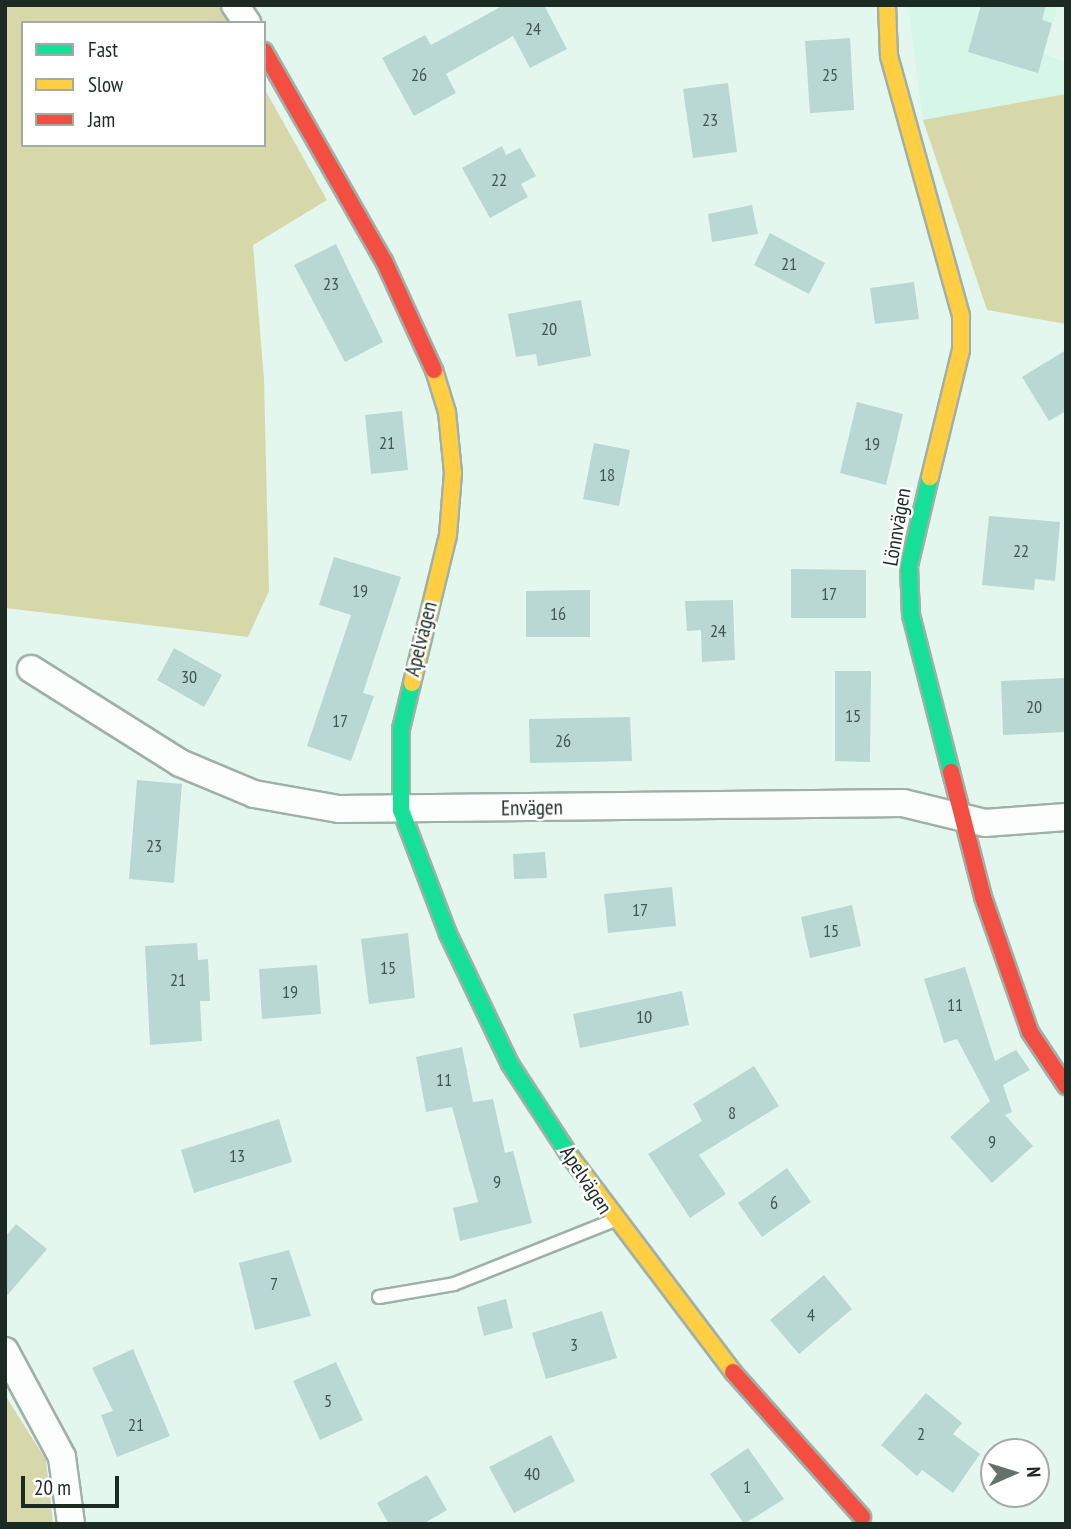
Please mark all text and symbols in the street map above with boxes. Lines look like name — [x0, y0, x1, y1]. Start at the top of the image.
house number: 24 — [525, 18, 541, 40]
legend — [21, 21, 266, 147]
text: Fast — [88, 36, 118, 63]
house number: 26 — [411, 64, 427, 86]
house number: 25 — [822, 64, 838, 86]
text: Slow — [88, 71, 123, 98]
text: Jam — [88, 106, 115, 133]
house number: 23 — [702, 109, 718, 131]
house number: 22 — [491, 169, 507, 191]
house number: 21 — [781, 253, 797, 275]
house number: 23 — [323, 273, 339, 295]
house number: 20 — [541, 318, 557, 340]
house number: 21 — [379, 432, 395, 454]
house number: 19 — [864, 433, 880, 455]
house number: 18 — [599, 464, 615, 486]
street label: Lönnvägen — [878, 486, 916, 568]
house number: 22 — [1013, 540, 1029, 562]
house number: 19 — [352, 580, 368, 602]
house number: 17 — [821, 583, 837, 605]
street label: Apelvägen — [400, 599, 442, 679]
house number: 16 — [550, 603, 566, 625]
house number: 24 — [710, 620, 726, 642]
house number: 30 — [181, 666, 197, 688]
house number: 20 — [1026, 696, 1042, 718]
house number: 15 — [845, 705, 861, 727]
house number: 17 — [332, 710, 348, 732]
house number: 26 — [555, 730, 571, 752]
street label: Envägen — [501, 795, 563, 821]
house number: 23 — [146, 835, 162, 857]
house number: 17 — [632, 899, 648, 921]
house number: 15 — [823, 920, 839, 942]
house number: 15 — [380, 957, 396, 979]
house number: 21 — [170, 969, 186, 991]
house number: 19 — [282, 981, 298, 1003]
house number: 11 — [947, 994, 963, 1016]
house number: 10 — [636, 1006, 652, 1028]
house number: 11 — [436, 1069, 452, 1091]
house number: 8 — [728, 1102, 736, 1124]
house number: 9 — [988, 1131, 996, 1153]
street label: Apelvägen — [555, 1141, 617, 1219]
house number: 13 — [229, 1145, 245, 1167]
house number: 9 — [493, 1171, 501, 1193]
house number: 6 — [770, 1192, 778, 1214]
house number: 7 — [270, 1273, 278, 1295]
house number: 4 — [807, 1304, 815, 1326]
house number: 3 — [570, 1334, 578, 1356]
house number: 5 — [324, 1390, 332, 1412]
house number: 21 — [128, 1414, 144, 1436]
house number: 2 — [917, 1423, 925, 1445]
north arrow — [980, 1438, 1050, 1508]
scale bar — [24, 1462, 122, 1506]
house number: 40 — [524, 1463, 540, 1485]
text: N — [1022, 1466, 1046, 1478]
text: 20 m — [34, 1474, 71, 1501]
house number: 1 — [743, 1476, 751, 1498]

